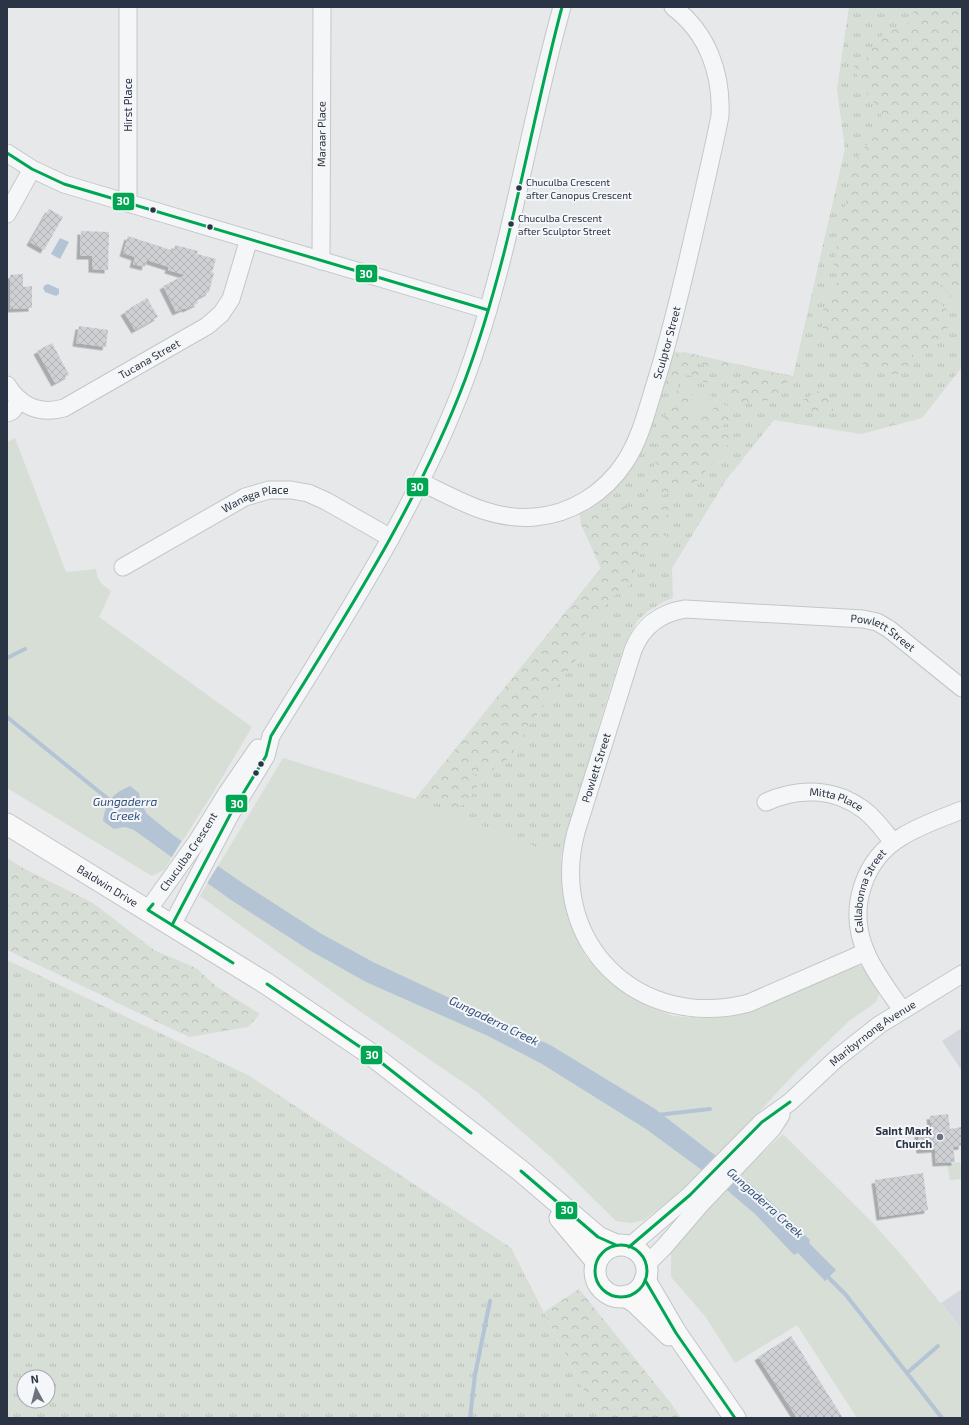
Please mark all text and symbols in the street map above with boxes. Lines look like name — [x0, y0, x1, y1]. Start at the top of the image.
street label: Hirst Place — [121, 78, 134, 132]
street label: Maraar Place — [314, 101, 328, 167]
place label: Chuculba Crescent after Canopus Crescent — [526, 176, 632, 201]
marker: Chuculba Crescent after Canopus Crescent — [514, 183, 524, 193]
line badge: 30 — [112, 192, 135, 211]
text: 30 — [116, 194, 130, 207]
unlabelled marker — [148, 205, 158, 215]
place label: Chuculba Crescent after Sculptor Street — [518, 212, 611, 237]
marker: Chuculba Crescent after Sculptor Street — [506, 219, 516, 229]
unlabelled marker — [205, 222, 215, 232]
line badge: 30 — [355, 264, 378, 283]
text: 30 — [359, 267, 373, 280]
street label: Sculptor Street — [650, 305, 683, 381]
street label: Tucana Street — [116, 336, 182, 381]
line badge: 30 — [406, 477, 429, 497]
text: 30 — [410, 480, 424, 493]
street label: Wanaga Place — [219, 483, 289, 515]
street label: Powlett Street — [850, 611, 918, 654]
street label: Powlett Street — [579, 731, 613, 804]
unlabelled marker — [256, 759, 266, 769]
unlabelled marker — [251, 768, 261, 778]
street label: Mitta Place — [809, 785, 866, 814]
water label: Gungaderra Creek — [93, 794, 157, 822]
line badge: 30 — [225, 794, 248, 813]
text: 30 — [230, 797, 244, 810]
street label: Chuculba Crescent — [157, 810, 220, 893]
street label: Callabonna Street — [851, 846, 888, 934]
street label: Baldwin Drive — [75, 862, 141, 909]
water label: Gungaderra Creek — [447, 992, 542, 1048]
street label: Maribyrnong Avenue — [826, 997, 918, 1068]
line badge: 30 — [360, 1045, 383, 1065]
text: 30 — [365, 1048, 379, 1061]
place label: Saint Mark Church — [876, 1124, 933, 1150]
marker: Saint Mark Church — [935, 1132, 945, 1142]
water label: Gungaderra Creek — [725, 1164, 807, 1240]
line badge: 30 — [555, 1201, 578, 1220]
text: 30 — [560, 1203, 574, 1216]
north arrow — [16, 1369, 56, 1409]
text: N — [30, 1372, 40, 1386]

